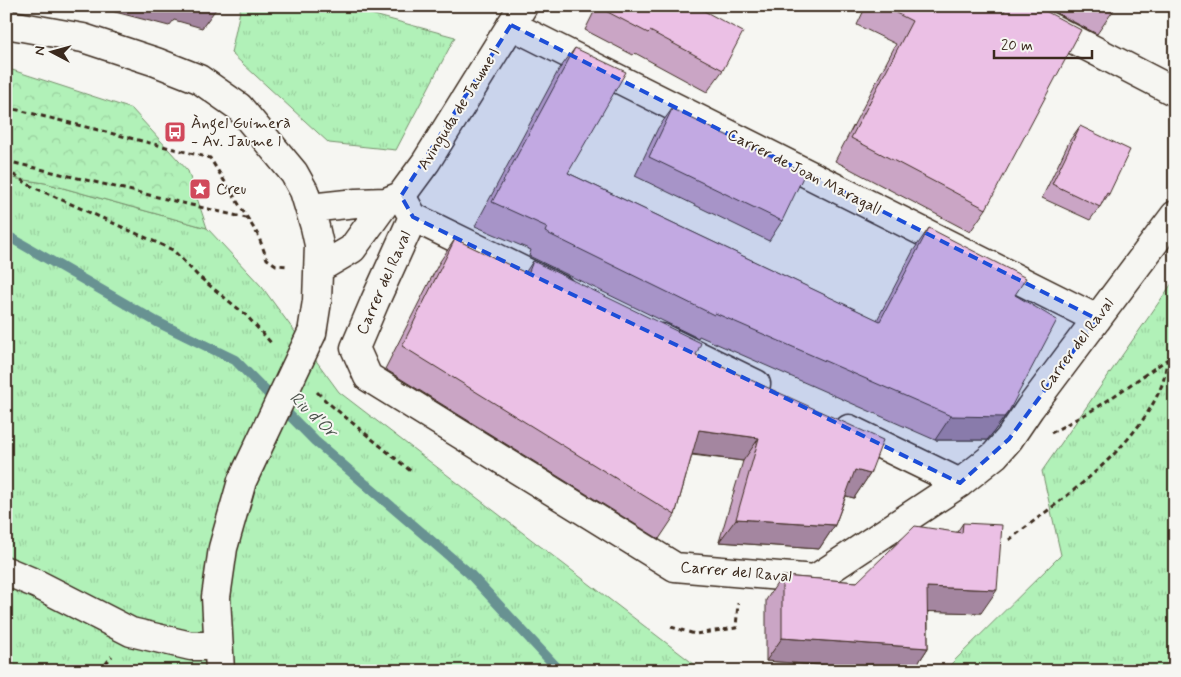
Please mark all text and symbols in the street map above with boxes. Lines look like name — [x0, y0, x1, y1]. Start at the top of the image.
north arrow — [28, 28, 78, 78]
scale bar — [994, 28, 1091, 60]
text: 20 m — [1001, 36, 1033, 56]
street label: Avinguda de Jaume I — [413, 44, 506, 175]
text: N — [31, 45, 50, 56]
place label: Àngel Guimerà - Av. Jaume l — [191, 113, 291, 152]
bus stop icon: Àngel Guimerà - Av. Jaume l — [163, 120, 187, 144]
street label: Carrer de Joan Maragall — [724, 124, 884, 220]
place icon: Creu — [188, 177, 212, 201]
place label: Creu — [216, 179, 246, 200]
street label: Carrer del Raval — [352, 228, 416, 338]
street label: Carrer del Raval — [1035, 294, 1119, 396]
water label: Riu d'Or — [284, 386, 344, 445]
street label: Carrer del Raval — [680, 557, 792, 587]

